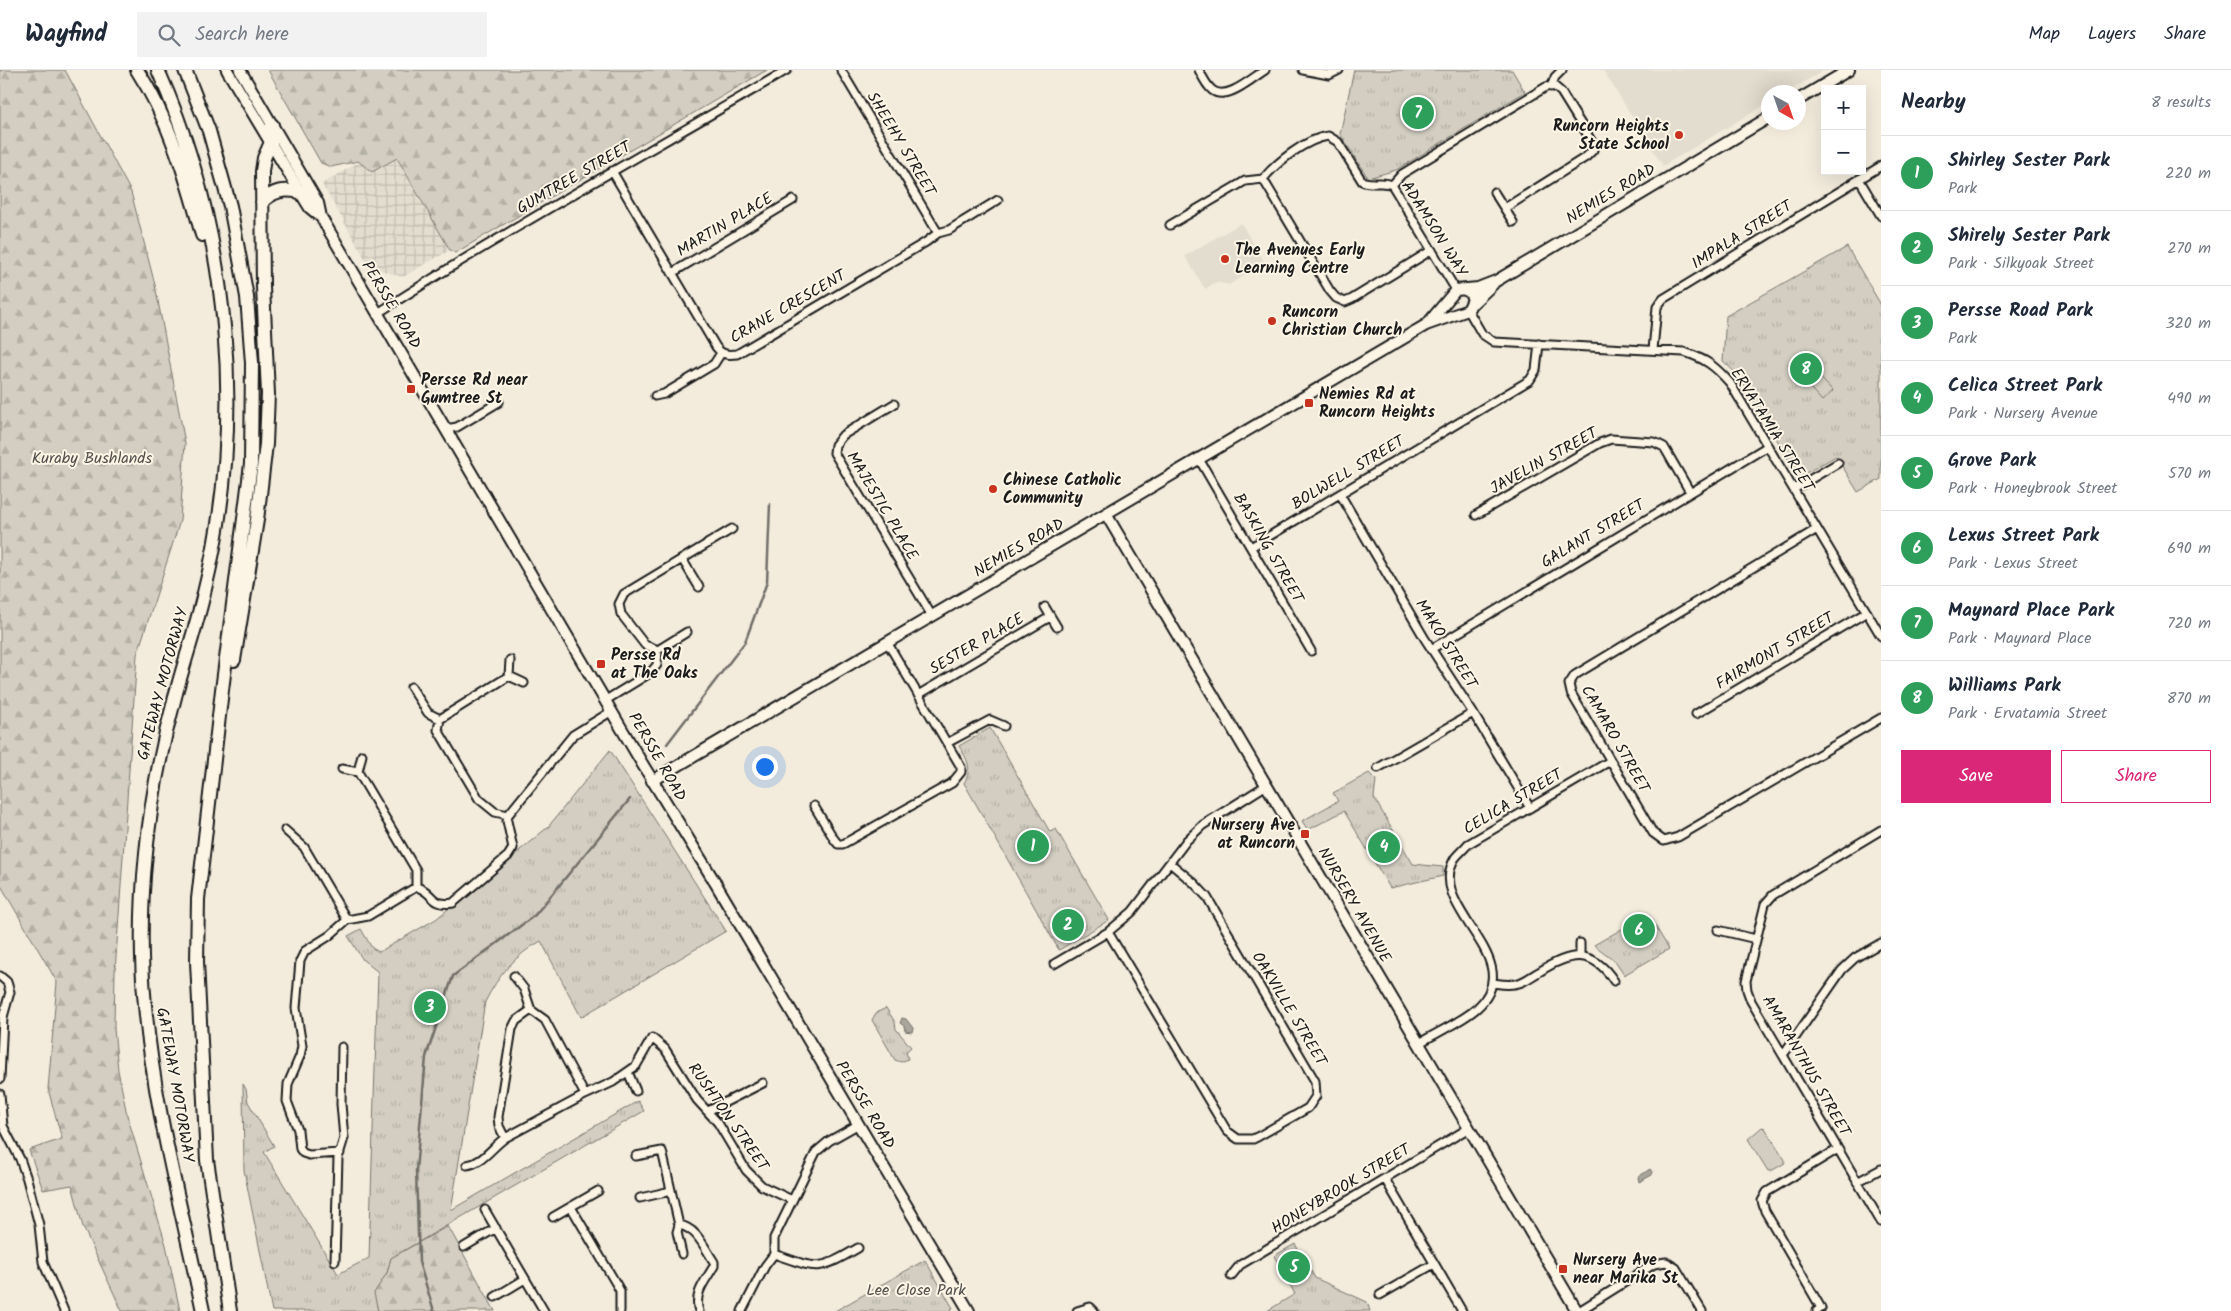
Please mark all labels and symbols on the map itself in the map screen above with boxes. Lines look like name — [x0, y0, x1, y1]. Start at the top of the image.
north arrow — [1761, 85, 1806, 130]
street label: SHEEHY STREET — [860, 87, 943, 202]
pin: 7 — [1402, 94, 1434, 132]
place label: Runcorn Heights State School — [1553, 114, 1670, 157]
marker: Runcorn Heights State School — [1673, 129, 1685, 141]
street label: GUMTREE STREET — [512, 134, 637, 221]
street label: NEMIES ROAD — [1561, 157, 1661, 231]
street label: ADAMSON WAY — [1394, 176, 1474, 283]
street label: MARTIN PLACE — [672, 186, 779, 264]
street label: IMPALA STREET — [1687, 193, 1798, 276]
place label: The Avenues Early Learning Centre — [1235, 238, 1365, 281]
marker: The Avenues Early Learning Centre — [1219, 253, 1231, 265]
street label: PERSSE ROAD — [355, 256, 427, 354]
street label: CRANE CRESCENT — [725, 263, 852, 350]
place label: Runcorn Christian Church — [1282, 300, 1402, 343]
marker: Runcorn Christian Church — [1266, 315, 1278, 327]
pin: 8 — [1790, 350, 1822, 388]
street label: ERVATAMIA STREET — [1724, 363, 1821, 498]
place label: Persse Rd near Gumtree St — [421, 368, 529, 411]
place label: Nemies Rd at Runcorn Heights — [1319, 382, 1435, 425]
marker: Persse Rd near Gumtree St — [405, 383, 417, 395]
marker: Nemies Rd at Runcorn Heights — [1303, 397, 1315, 409]
street label: JAVELIN STREET — [1486, 420, 1604, 501]
street label: BOLWELL STREET — [1287, 429, 1411, 517]
park label: Kuraby Bushlands — [32, 446, 152, 471]
street label: MAJESTIC PLACE — [840, 447, 925, 566]
place label: Chinese Catholic Community — [1003, 468, 1122, 511]
marker: Chinese Catholic Community — [987, 483, 999, 495]
street label: BASKING STREET — [1226, 488, 1310, 609]
street label: GALANT STREET — [1536, 492, 1651, 575]
street label: NEMIES ROAD — [969, 512, 1069, 584]
street label: MAKO STREET — [1408, 594, 1484, 695]
street label: GATEWAY MOTORWAY — [131, 604, 196, 763]
street label: FAIRMONT STREET — [1711, 605, 1840, 696]
street label: SESTER PLACE — [925, 606, 1030, 681]
place label: Persse Rd at The Oaks — [611, 643, 698, 686]
marker: Persse Rd at The Oaks — [595, 658, 607, 670]
street label: CAMARO STREET — [1574, 680, 1657, 799]
street label: PERSSE ROAD — [621, 708, 693, 806]
your location — [752, 754, 778, 780]
street label: CELICA STREET — [1459, 762, 1569, 842]
place label: Nursery Ave at Runcorn — [1211, 813, 1295, 856]
pin: 1 — [1017, 827, 1049, 865]
marker: Nursery Ave at Runcorn — [1299, 828, 1311, 840]
pin: 4 — [1368, 828, 1400, 866]
street label: NURSERY AVENUE — [1311, 842, 1398, 968]
pin: 2 — [1052, 906, 1084, 944]
pin: 6 — [1623, 911, 1655, 949]
street label: OAKVILLE STREET — [1245, 947, 1334, 1072]
pin: 3 — [414, 988, 446, 1026]
street label: AMARANTHUS STREET — [1755, 991, 1857, 1143]
street label: GATEWAY MOTORWAY — [149, 1006, 201, 1165]
street label: PERSSE ROAD — [829, 1056, 901, 1154]
street label: RUSHTON STREET — [681, 1058, 776, 1178]
street label: HONEYBROOK STREET — [1267, 1137, 1417, 1241]
pin: 5 — [1278, 1248, 1310, 1286]
place label: Nursery Ave near Marika St — [1573, 1248, 1679, 1291]
marker: Nursery Ave near Marika St — [1557, 1263, 1569, 1275]
park label: Lee Close Park — [866, 1278, 966, 1303]

